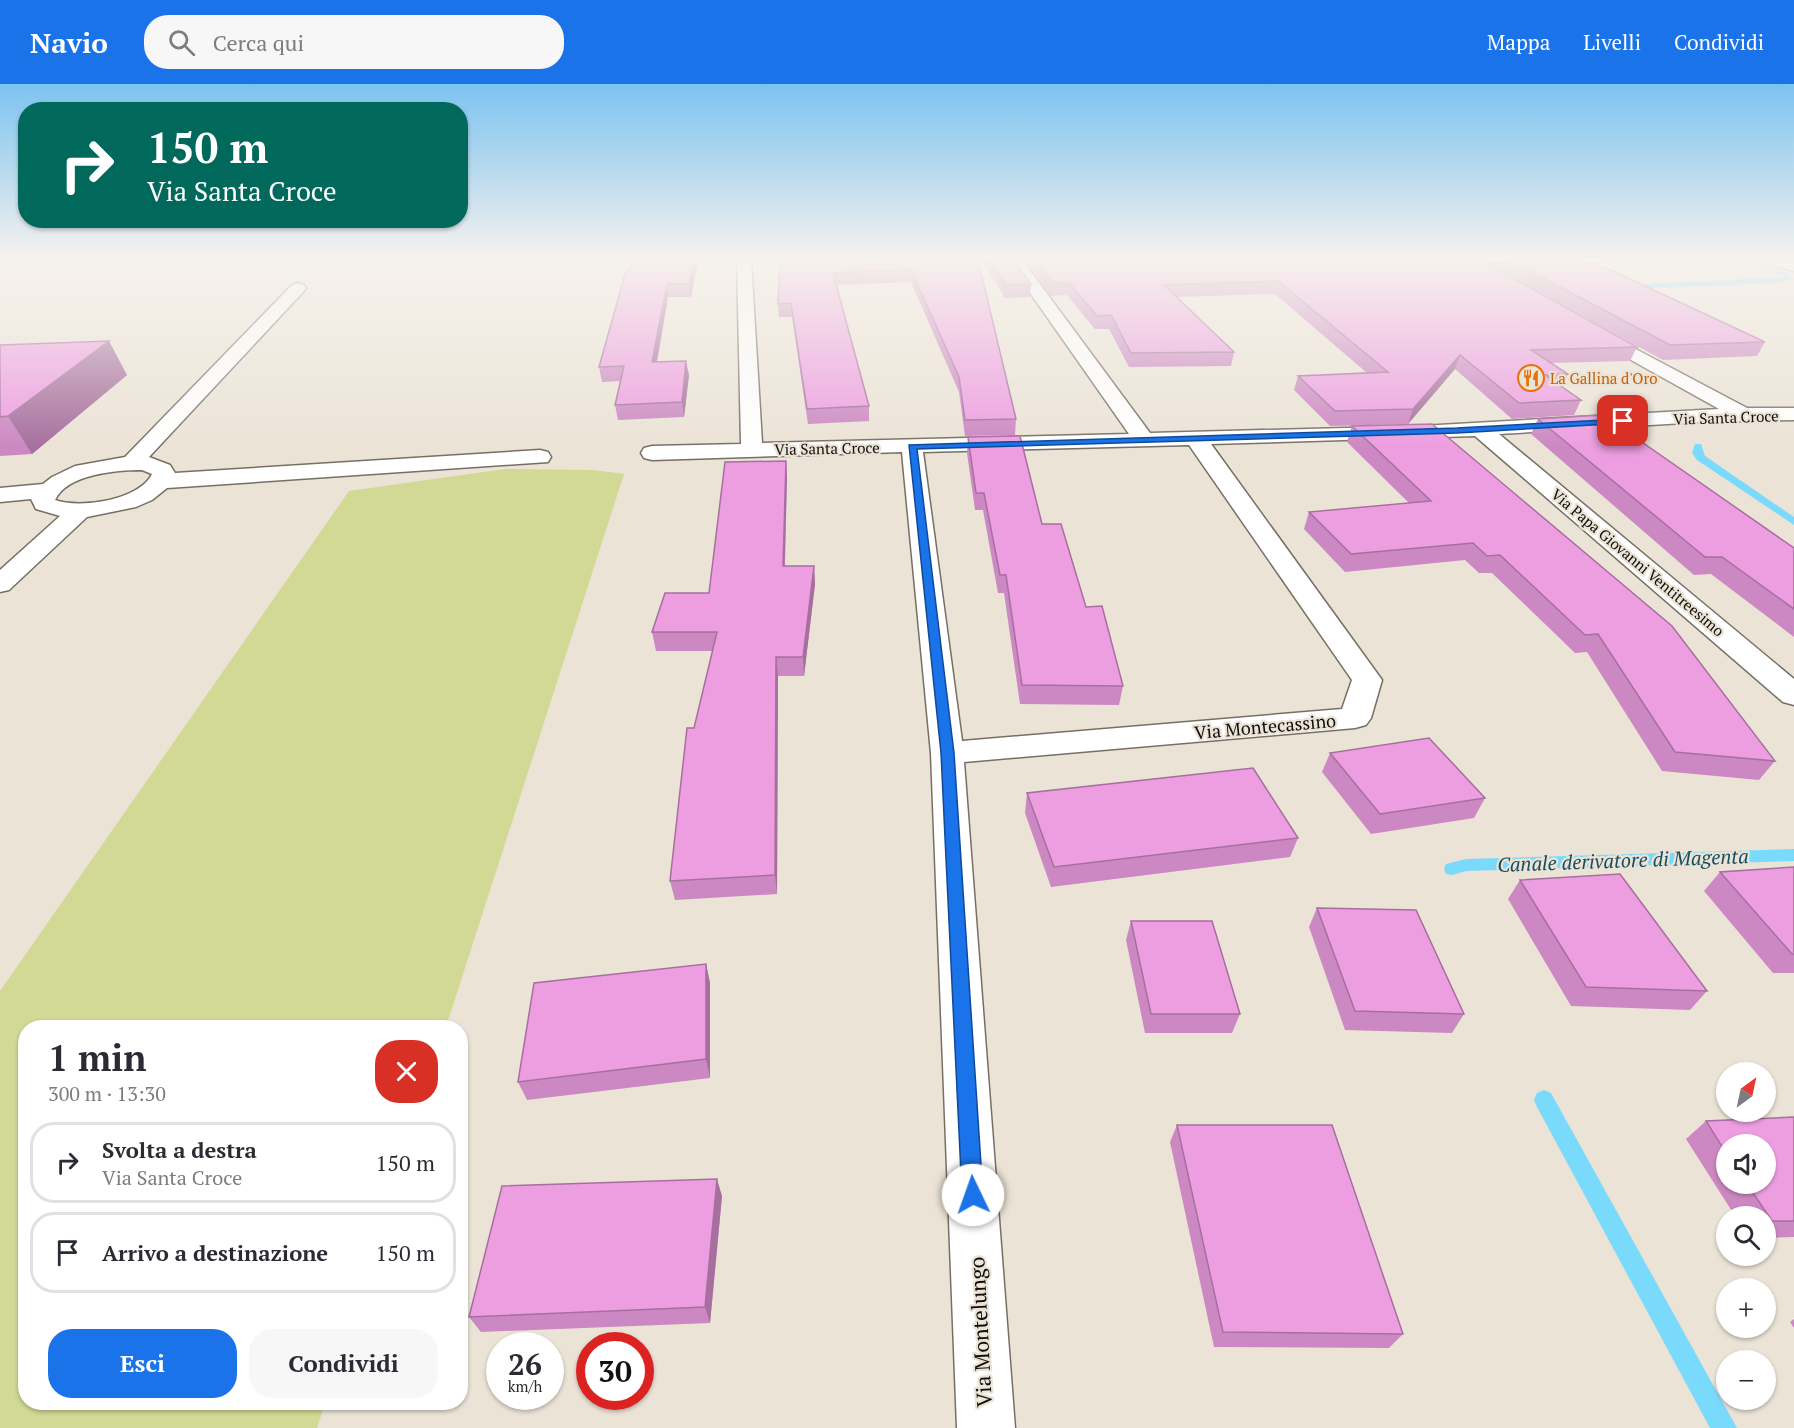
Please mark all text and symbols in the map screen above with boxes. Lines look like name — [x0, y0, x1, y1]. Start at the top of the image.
search box — [144, 15, 564, 69]
text: Navio — [30, 24, 108, 61]
icon: search — [165, 26, 198, 59]
text: Cerca qui — [213, 28, 304, 57]
text: Mappa — [1487, 28, 1550, 56]
text: Livelli — [1583, 28, 1641, 56]
text: Condividi — [1674, 28, 1764, 56]
text: 150 m — [147, 119, 268, 175]
icon: right — [48, 126, 126, 204]
text: Via Santa Croce — [147, 173, 337, 209]
restaurant icon: La Gallina d'Oro — [1516, 363, 1546, 393]
place label: La Gallina d'Oro — [1550, 368, 1657, 388]
pin — [1597, 395, 1648, 446]
icon: arrive — [1606, 404, 1639, 437]
street label: Via Santa Croce — [1673, 405, 1779, 429]
street label: Via Santa Croce — [774, 437, 880, 459]
street label: Via Papa Giovanni Ventitreesimo — [1547, 484, 1729, 640]
street label: Via Montecassino — [1193, 708, 1337, 744]
water label: Canale derivatore di Magenta — [1497, 842, 1749, 878]
text: 1 min — [48, 1034, 146, 1081]
button: close — [375, 1040, 438, 1103]
north arrow — [1716, 1062, 1776, 1122]
map controls — [1716, 1062, 1776, 1410]
text: 300 m · 13:30 — [48, 1080, 166, 1107]
button: sound — [1716, 1134, 1776, 1194]
text: Svolta a destra — [102, 1135, 257, 1164]
icon: right — [51, 1146, 84, 1179]
text: 150 m — [375, 1148, 435, 1177]
position arrow — [941, 1163, 1005, 1227]
text: Via Santa Croce — [102, 1164, 242, 1191]
button: search — [1716, 1206, 1776, 1266]
icon: arrive — [51, 1236, 84, 1269]
text: Arrivo a destinazione — [102, 1238, 328, 1267]
text: 150 m — [375, 1238, 435, 1267]
street label: Via Montelungo — [962, 1256, 998, 1408]
button: + — [1716, 1278, 1776, 1338]
button: Esci — [48, 1329, 237, 1398]
button: Condividi — [249, 1329, 438, 1398]
speed limit sign: 30 — [576, 1332, 654, 1410]
text: 26 — [508, 1344, 542, 1384]
button: − — [1716, 1350, 1776, 1410]
text: km/h — [508, 1376, 542, 1396]

